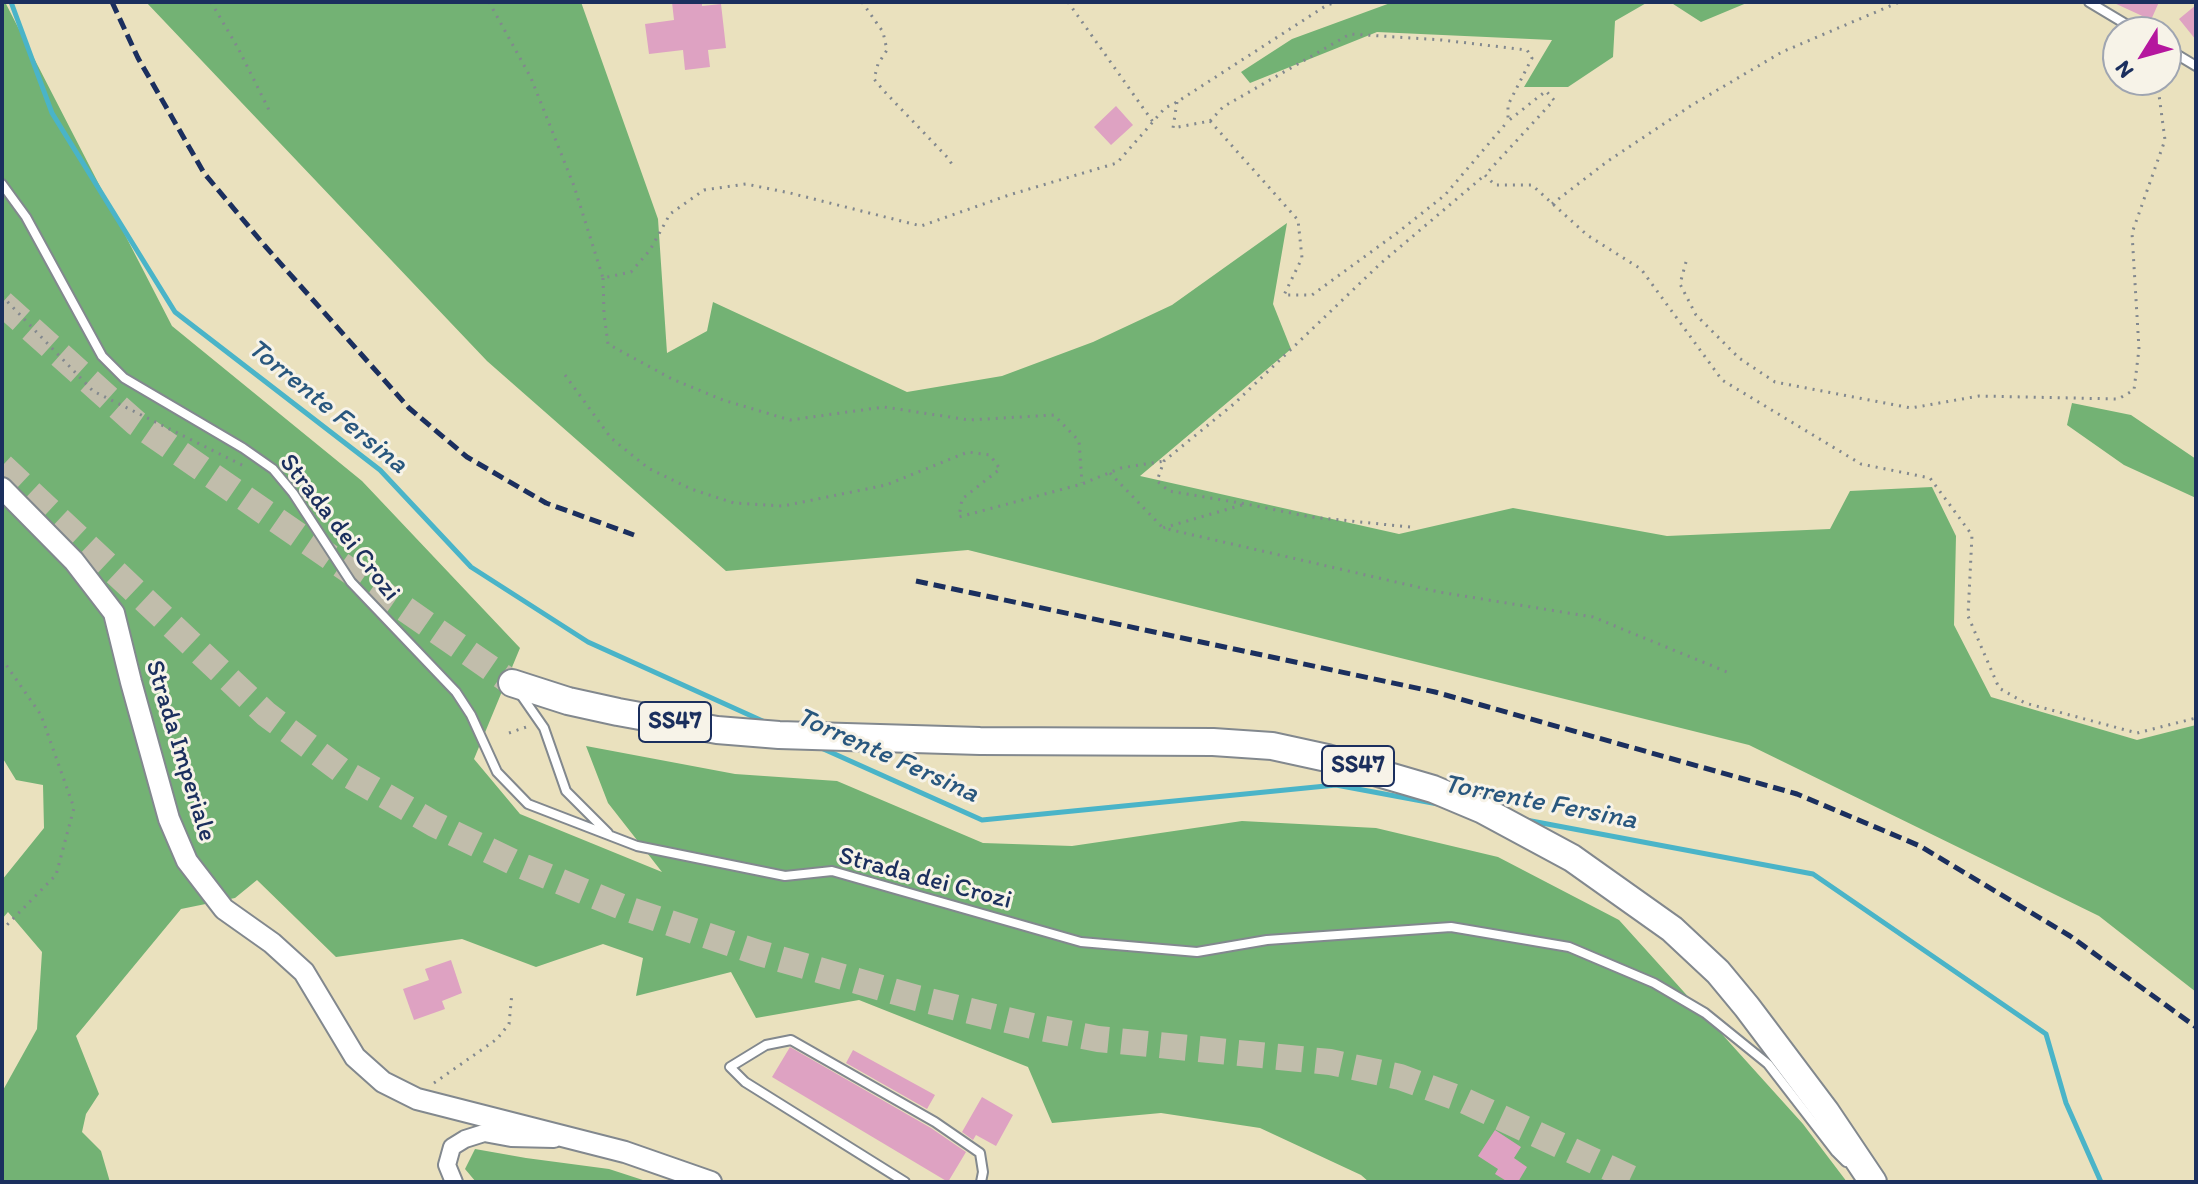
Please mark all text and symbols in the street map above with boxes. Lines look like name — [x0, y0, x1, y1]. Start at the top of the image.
north arrow — [2102, 16, 2182, 96]
text: N — [2109, 55, 2139, 84]
water label: Torrente Fersina — [240, 332, 414, 482]
street label: Strada dei Crozi — [272, 448, 406, 608]
street label: Strada Imperiale — [138, 657, 222, 845]
water label: Torrente Fersina — [790, 701, 984, 811]
road number: SS47 — [639, 702, 711, 742]
road number: SS47 — [1322, 746, 1394, 786]
water label: Torrente Fersina — [1440, 768, 1640, 838]
street label: Strada dei Crozi — [835, 841, 1015, 917]

